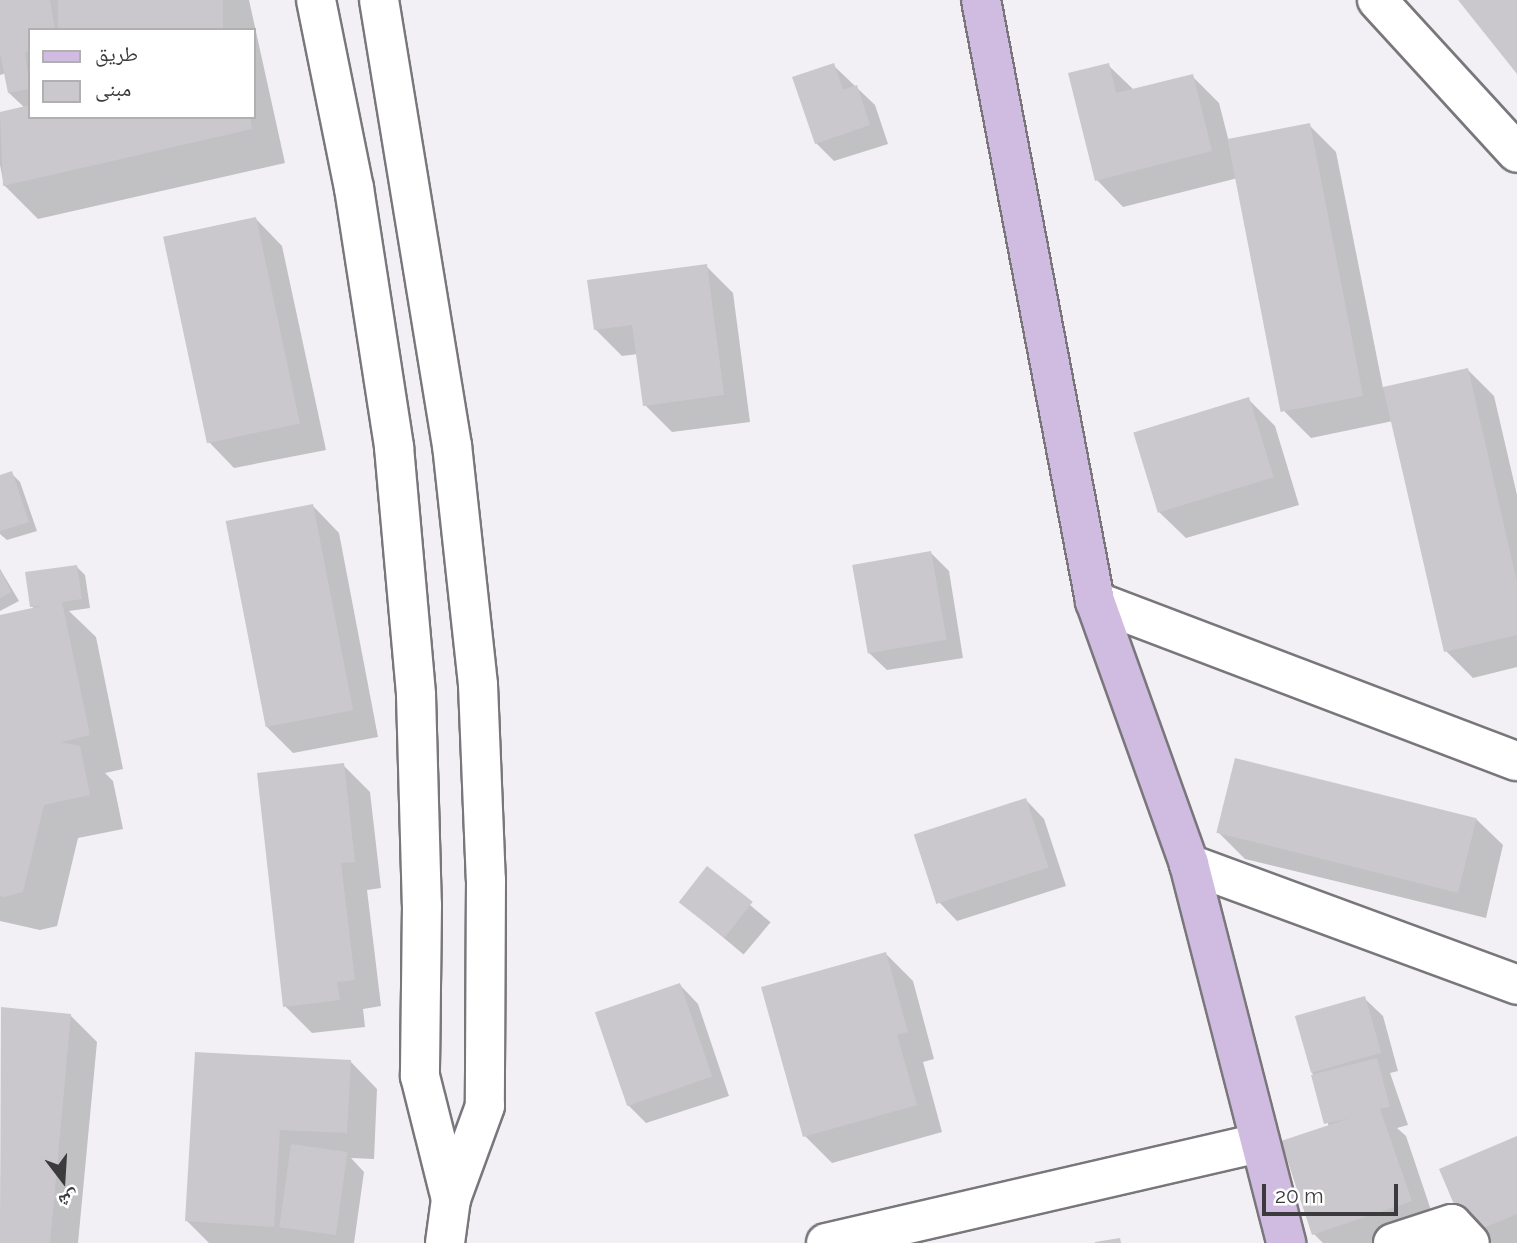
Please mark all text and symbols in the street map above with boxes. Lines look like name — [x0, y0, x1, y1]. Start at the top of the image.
legend — [28, 28, 256, 119]
text: طريق — [95, 41, 138, 66]
text: مبنى — [95, 76, 131, 101]
north arrow — [28, 1145, 98, 1215]
scale bar — [1265, 1170, 1402, 1214]
text: 20 m — [1275, 1183, 1323, 1208]
text: ش — [56, 1187, 82, 1214]

